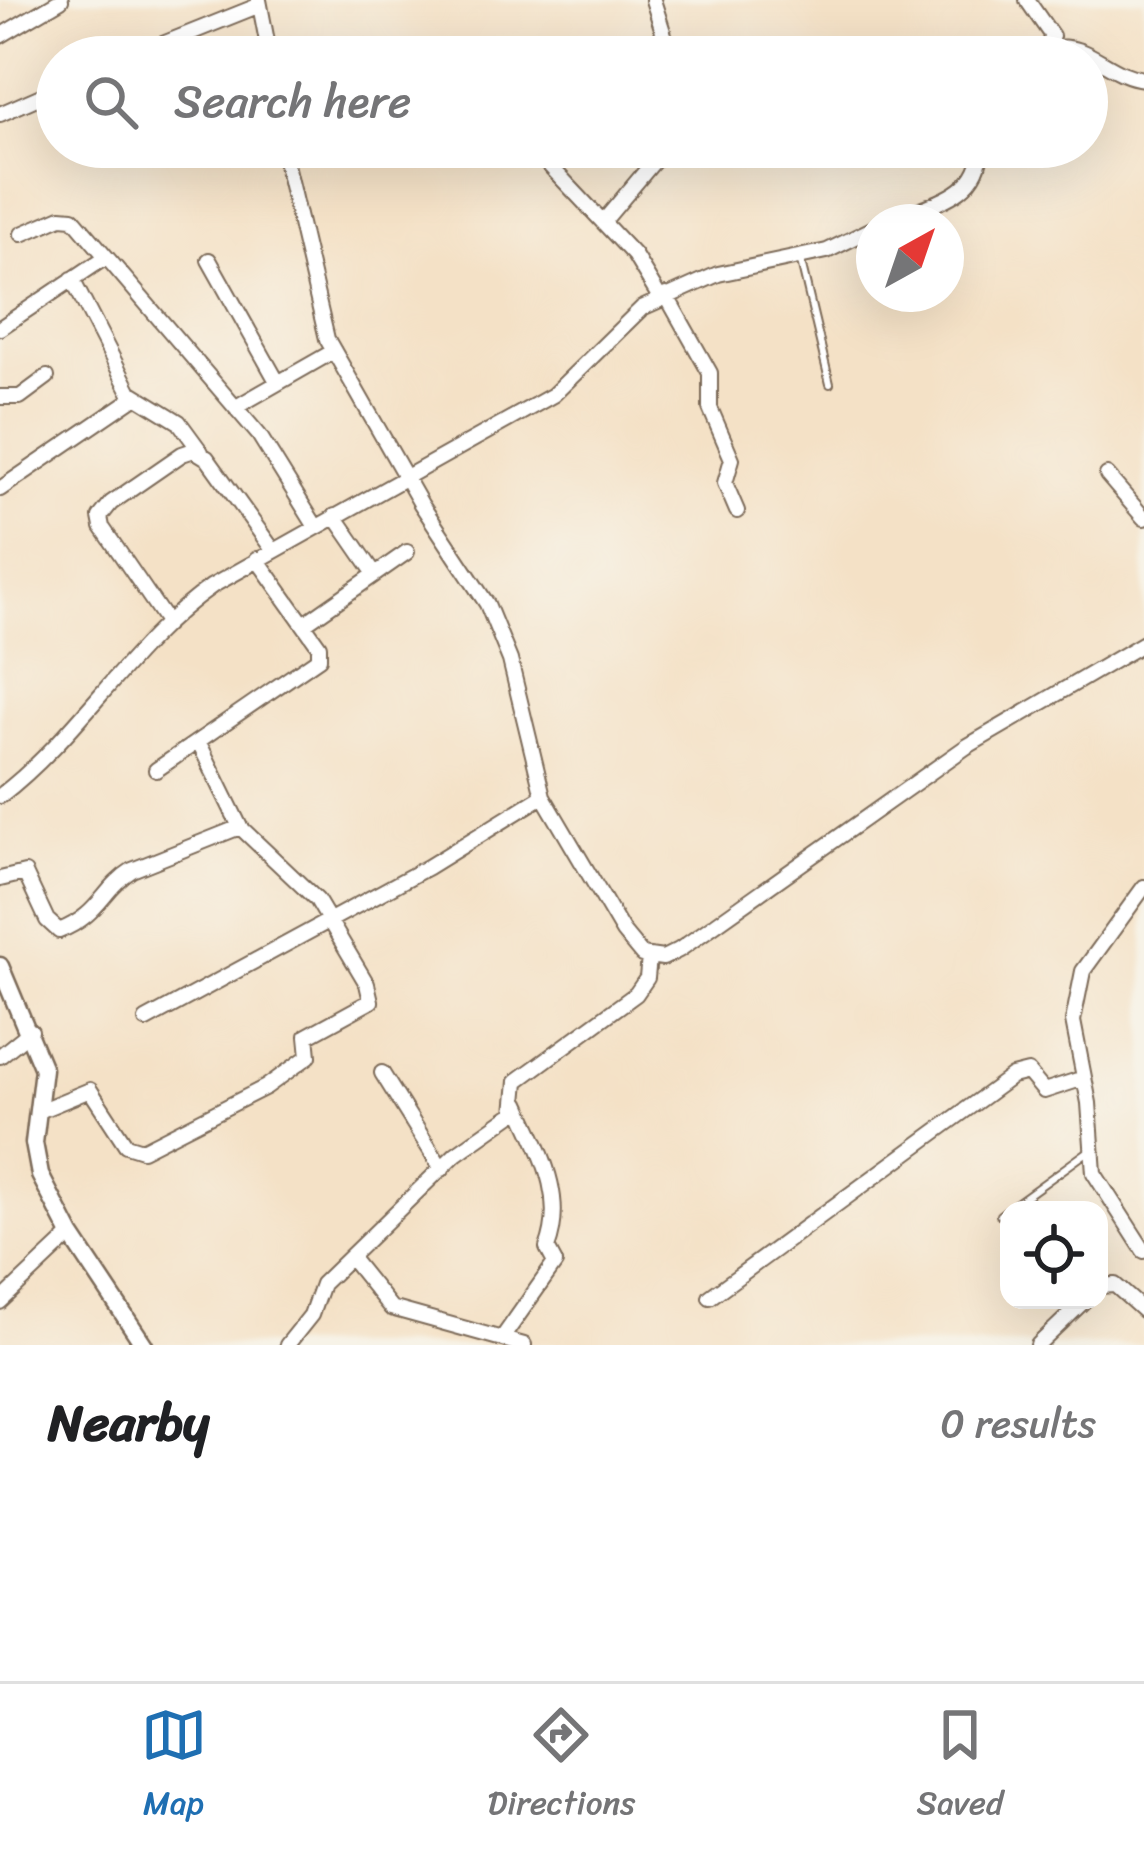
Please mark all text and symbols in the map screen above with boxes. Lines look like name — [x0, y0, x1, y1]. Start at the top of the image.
search box — [36, 36, 1108, 168]
text: Search here — [174, 62, 411, 142]
icon: search — [78, 69, 144, 135]
north arrow — [856, 204, 964, 312]
map controls — [1000, 1201, 1108, 1309]
button: locate — [1000, 1201, 1108, 1309]
text: Nearby — [48, 1378, 209, 1468]
text: 0 results — [940, 1389, 1096, 1458]
tab: Map — [141, 1702, 207, 1832]
tab: Directions — [488, 1702, 635, 1832]
tab: Saved — [916, 1702, 1003, 1832]

